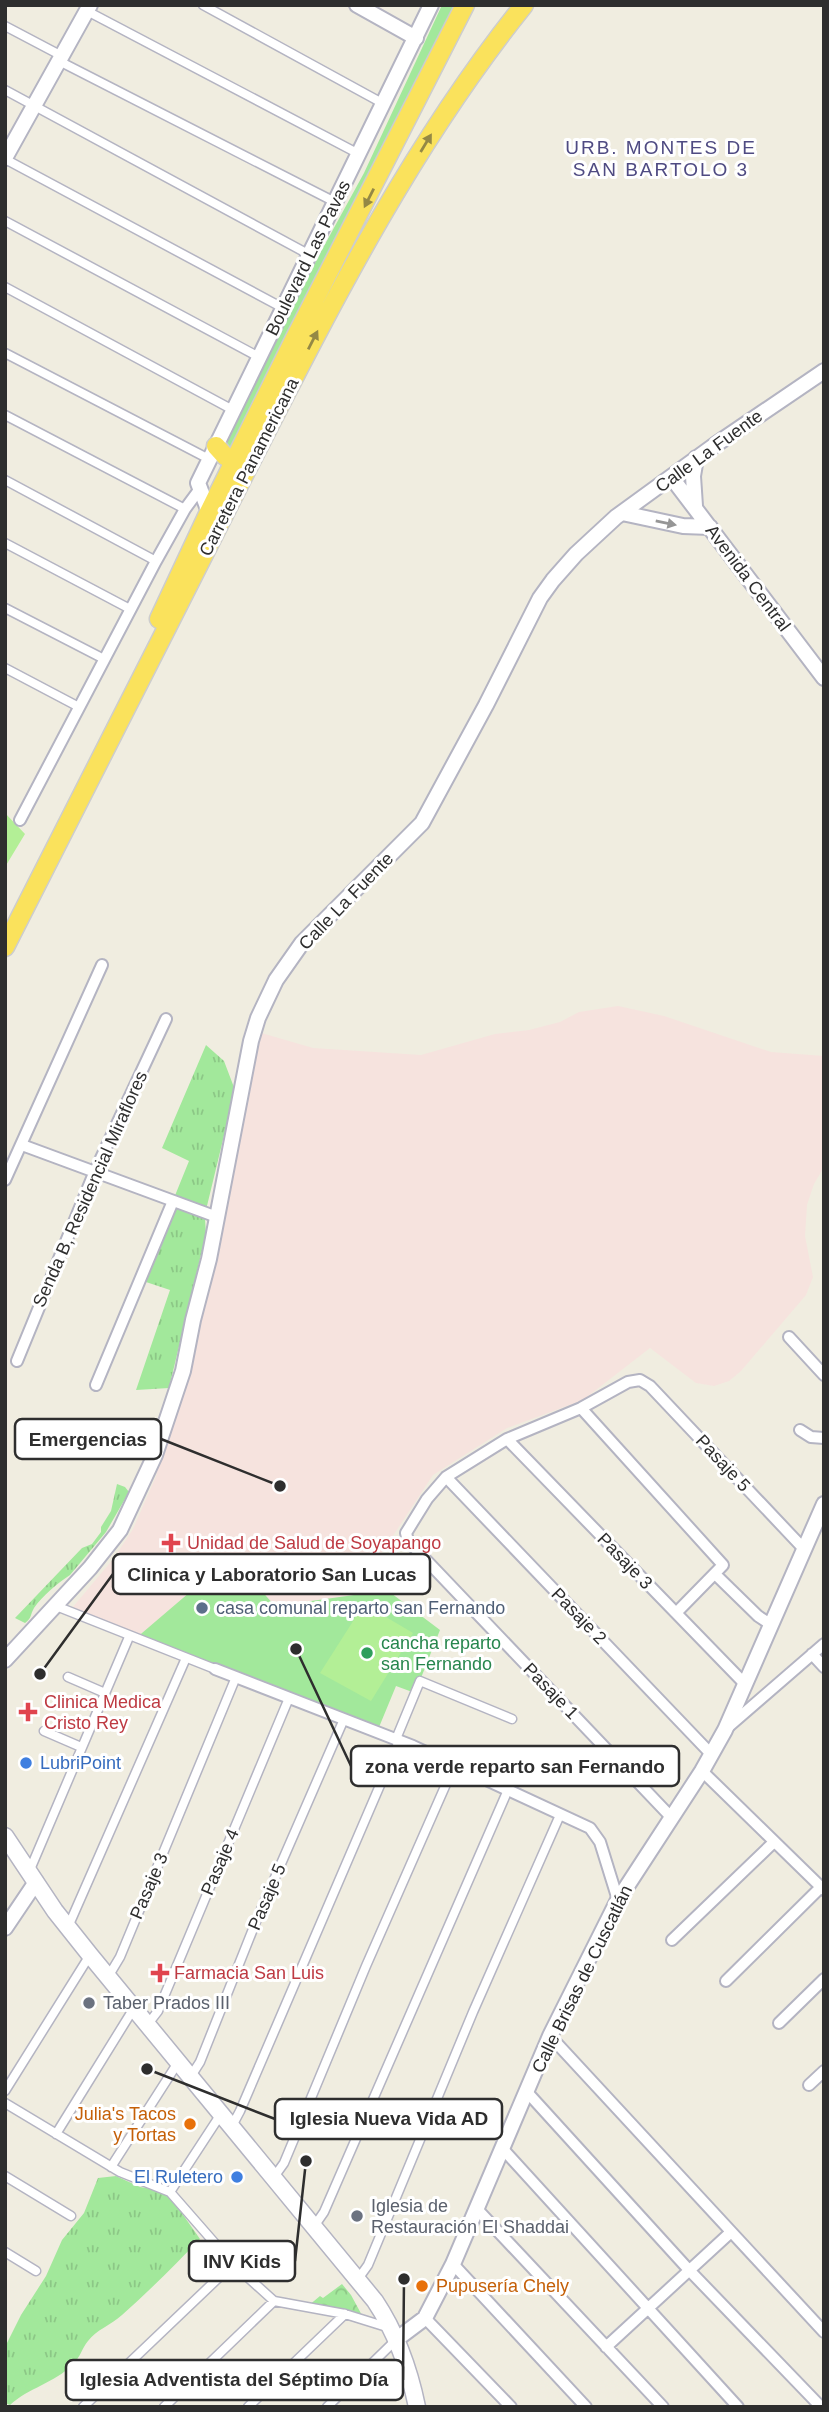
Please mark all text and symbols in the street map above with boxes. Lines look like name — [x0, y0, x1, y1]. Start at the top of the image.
one-way arrow — [419, 133, 432, 152]
district label: URB. MONTES DE SAN BARTOLO 3 — [565, 137, 757, 180]
street label: Boulevard Las Pavas — [262, 177, 354, 339]
one-way arrow — [363, 188, 374, 208]
one-way arrow — [307, 330, 319, 350]
street label: Carretera Panamericana — [195, 374, 303, 559]
street label: Calle La Fuente — [652, 406, 766, 496]
one-way arrow — [655, 517, 677, 528]
street label: Avenida Central — [702, 521, 794, 635]
street label: Calle La Fuente — [295, 848, 397, 954]
street label: Senda B, Residencial Miraflores — [29, 1068, 151, 1310]
callout: Emergencias — [15, 1419, 161, 1459]
text: Emergencias — [29, 1429, 147, 1450]
street label: Pasaje 5 — [692, 1431, 754, 1495]
street label: Pasaje 3 — [593, 1529, 657, 1593]
marker: Unidad de Salud de Soyapango — [161, 1533, 181, 1553]
place label: Unidad de Salud de Soyapango — [187, 1533, 441, 1553]
callout: Clinica y Laboratorio San Lucas — [113, 1554, 430, 1594]
text: Clinica y Laboratorio San Lucas — [127, 1564, 417, 1585]
street label: Pasaje 2 — [547, 1584, 611, 1648]
place label: casa comunal reparto san Fernando — [216, 1598, 505, 1618]
marker: casa comunal reparto san Fernando — [194, 1600, 210, 1616]
place label: cancha reparto san Fernando — [381, 1633, 501, 1674]
marker: cancha reparto san Fernando — [359, 1645, 375, 1661]
street label: Pasaje 1 — [519, 1659, 583, 1723]
place label: Clinica Medica Cristo Rey — [44, 1692, 162, 1733]
marker: Clinica Medica Cristo Rey — [18, 1702, 38, 1722]
callout: zona verde reparto san Fernando — [351, 1746, 679, 1786]
place label: LubriPoint — [40, 1753, 121, 1773]
marker: LubriPoint — [18, 1755, 34, 1771]
text: zona verde reparto san Fernando — [365, 1756, 665, 1777]
street label: Pasaje 4 — [197, 1826, 243, 1898]
street label: Pasaje 3 — [126, 1850, 172, 1922]
street label: Pasaje 5 — [244, 1861, 290, 1933]
street label: Calle Brisas de Cuscatlán — [528, 1882, 636, 2076]
place label: Farmacia San Luis — [174, 1963, 324, 1983]
marker: Farmacia San Luis — [152, 1965, 168, 1981]
place label: Taber Prados III — [103, 1993, 230, 2013]
marker: Taber Prados III — [81, 1995, 97, 2011]
callout: Iglesia Nueva Vida AD — [275, 2099, 502, 2139]
place label: Julia's Tacos y Tortas — [75, 2104, 176, 2145]
text: Iglesia Nueva Vida AD — [290, 2108, 488, 2129]
marker: Julia's Tacos y Tortas — [182, 2116, 198, 2132]
place label: El Ruletero — [134, 2167, 223, 2187]
marker: El Ruletero — [229, 2169, 245, 2185]
place label: Iglesia de Restauración El Shaddai — [371, 2196, 569, 2237]
marker: Iglesia de Restauración El Shaddai — [349, 2208, 365, 2224]
callout: INV Kids — [189, 2241, 295, 2281]
text: INV Kids — [203, 2251, 281, 2272]
place label: Pupusería Chely — [436, 2276, 569, 2296]
marker: Pupusería Chely — [414, 2278, 430, 2294]
callout: Iglesia Adventista del Séptimo Día — [66, 2360, 403, 2400]
text: Iglesia Adventista del Séptimo Día — [80, 2369, 389, 2390]

